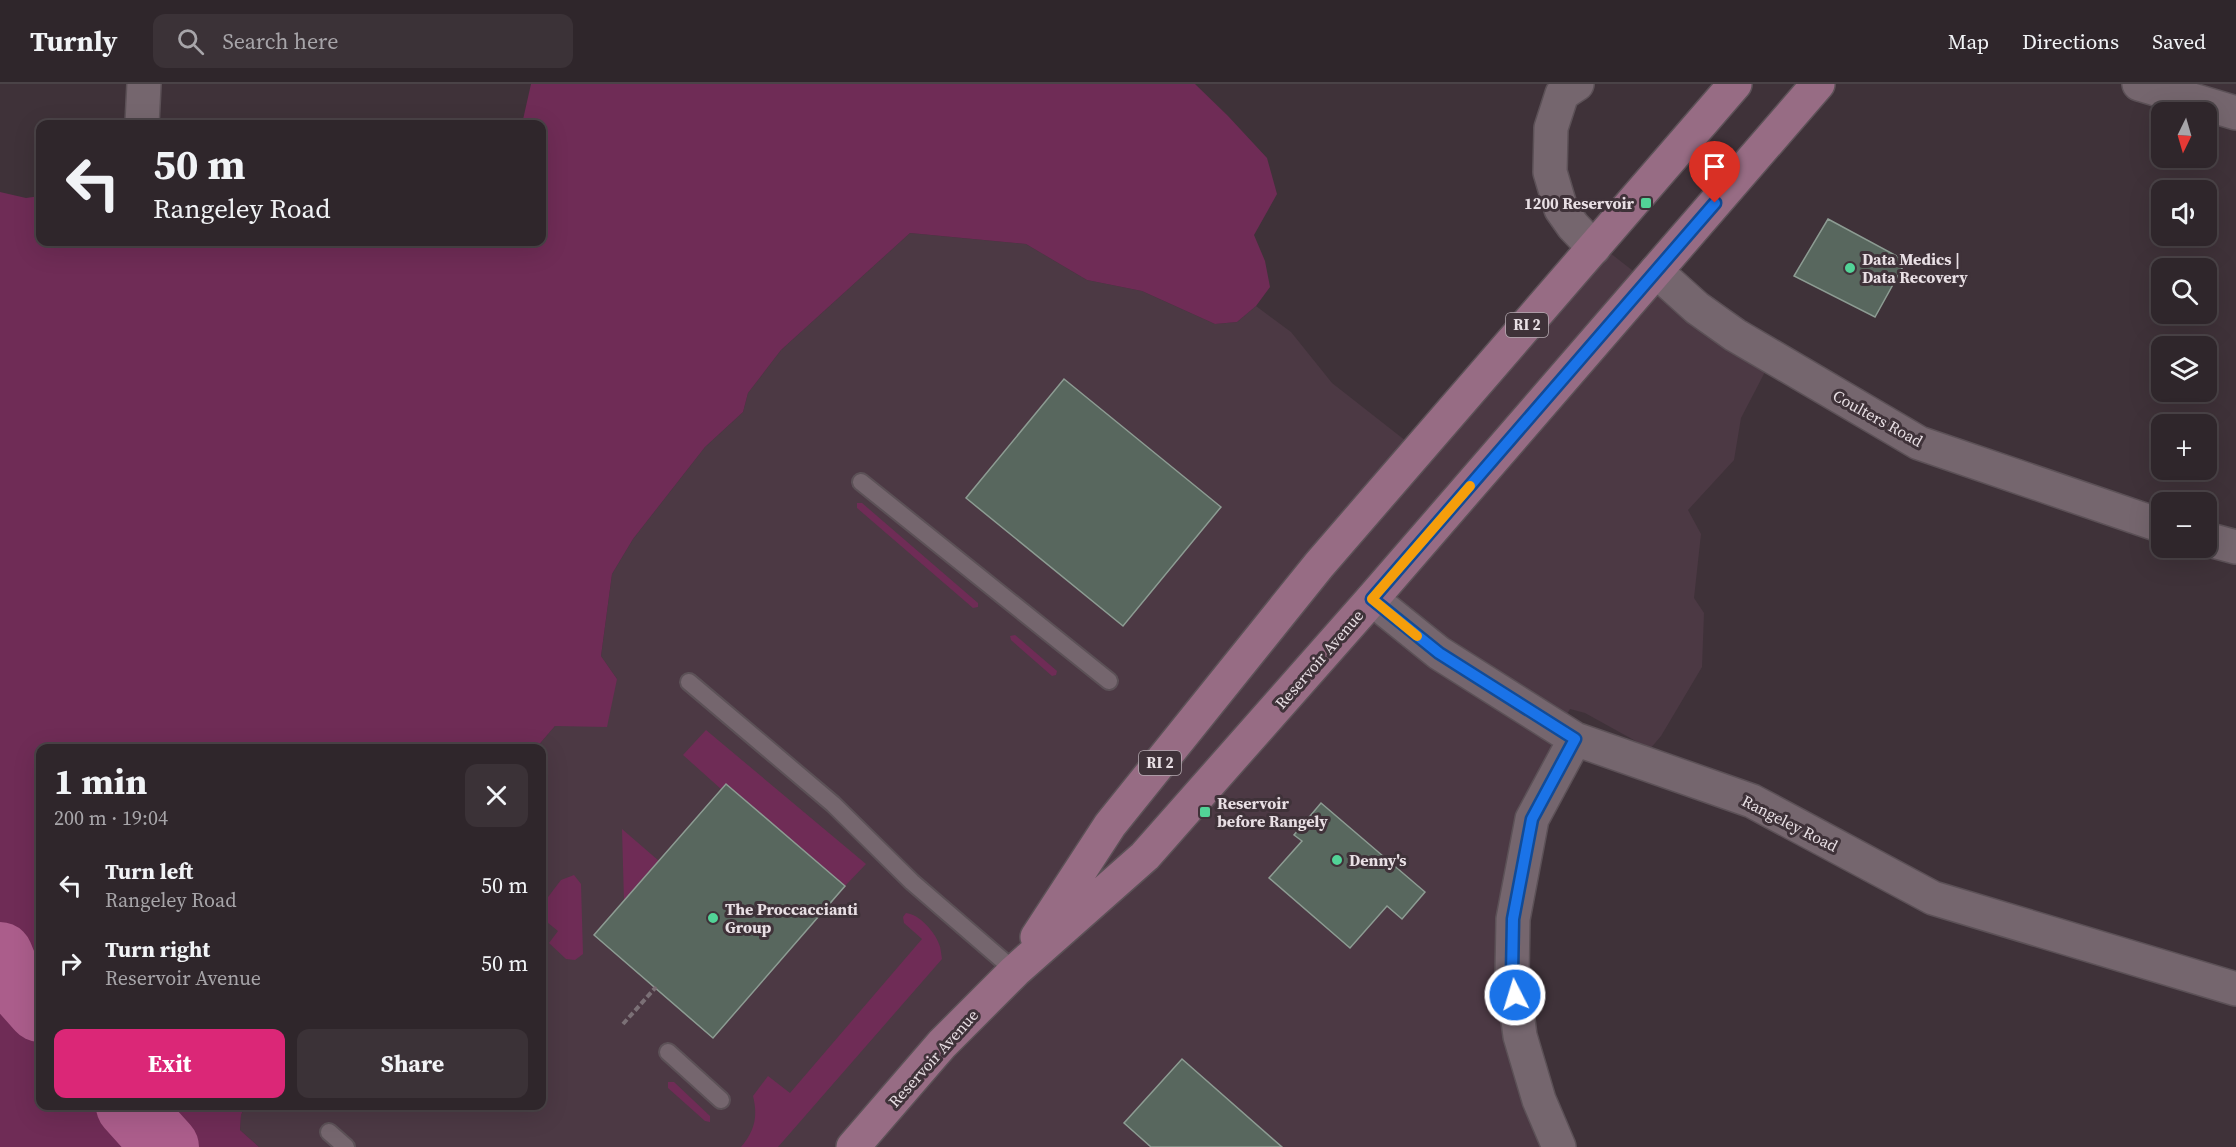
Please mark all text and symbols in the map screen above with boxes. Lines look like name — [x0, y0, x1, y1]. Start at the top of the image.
search box — [153, 14, 573, 68]
text: Turnly — [30, 22, 117, 60]
icon: search — [174, 25, 207, 58]
text: Search here — [222, 26, 338, 56]
text: Map — [1948, 27, 1989, 56]
text: Directions — [2022, 27, 2119, 56]
text: Saved — [2152, 27, 2206, 56]
north arrow — [2151, 102, 2217, 168]
map controls — [2151, 102, 2217, 558]
text: 50 m — [153, 135, 246, 193]
pin — [1689, 141, 1740, 203]
icon: left — [54, 144, 132, 222]
icon: arrive — [1698, 150, 1731, 183]
button: sound — [2151, 180, 2217, 246]
text: Rangeley Road — [153, 190, 331, 227]
place label: 1200 Reservoir — [1524, 192, 1635, 214]
marker: 1200 Reservoir — [1639, 196, 1653, 210]
place label: Data Medics | Data Recovery — [1862, 248, 1968, 288]
button: search — [2151, 258, 2217, 324]
marker: Data Medics | Data Recovery — [1843, 261, 1857, 275]
road number: RI 2 — [1506, 313, 1548, 337]
button: layers — [2151, 336, 2217, 402]
street label: Coulters Road — [1829, 384, 1927, 452]
button: + — [2151, 414, 2217, 480]
button: − — [2151, 492, 2217, 558]
street label: Reservoir Avenue — [1270, 605, 1368, 713]
road number: RI 2 — [1139, 751, 1181, 775]
text: 1 min — [54, 757, 147, 806]
button: close — [465, 764, 528, 827]
street label: Rangeley Road — [1738, 789, 1842, 857]
place label: Reservoir before Rangely — [1217, 792, 1328, 832]
text: 200 m · 19:04 — [54, 804, 168, 832]
marker: Reservoir before Rangely — [1198, 805, 1212, 819]
place label: Denny's — [1349, 849, 1407, 871]
marker: Denny's — [1330, 853, 1344, 867]
text: Turn left — [105, 856, 193, 886]
icon: left — [54, 869, 87, 902]
text: 50 m — [481, 870, 528, 900]
text: Rangeley Road — [105, 886, 237, 914]
place label: The Proccaccianti Group — [725, 898, 858, 938]
marker: The Proccaccianti Group — [706, 911, 720, 925]
text: Turn right — [105, 934, 210, 964]
icon: right — [54, 947, 87, 980]
text: 50 m — [481, 948, 528, 978]
position arrow — [1483, 963, 1547, 1027]
text: Reservoir Avenue — [105, 964, 261, 992]
street label: Reservoir Avenue — [883, 1004, 983, 1112]
button: Exit — [54, 1029, 285, 1098]
button: Share — [297, 1029, 528, 1098]

